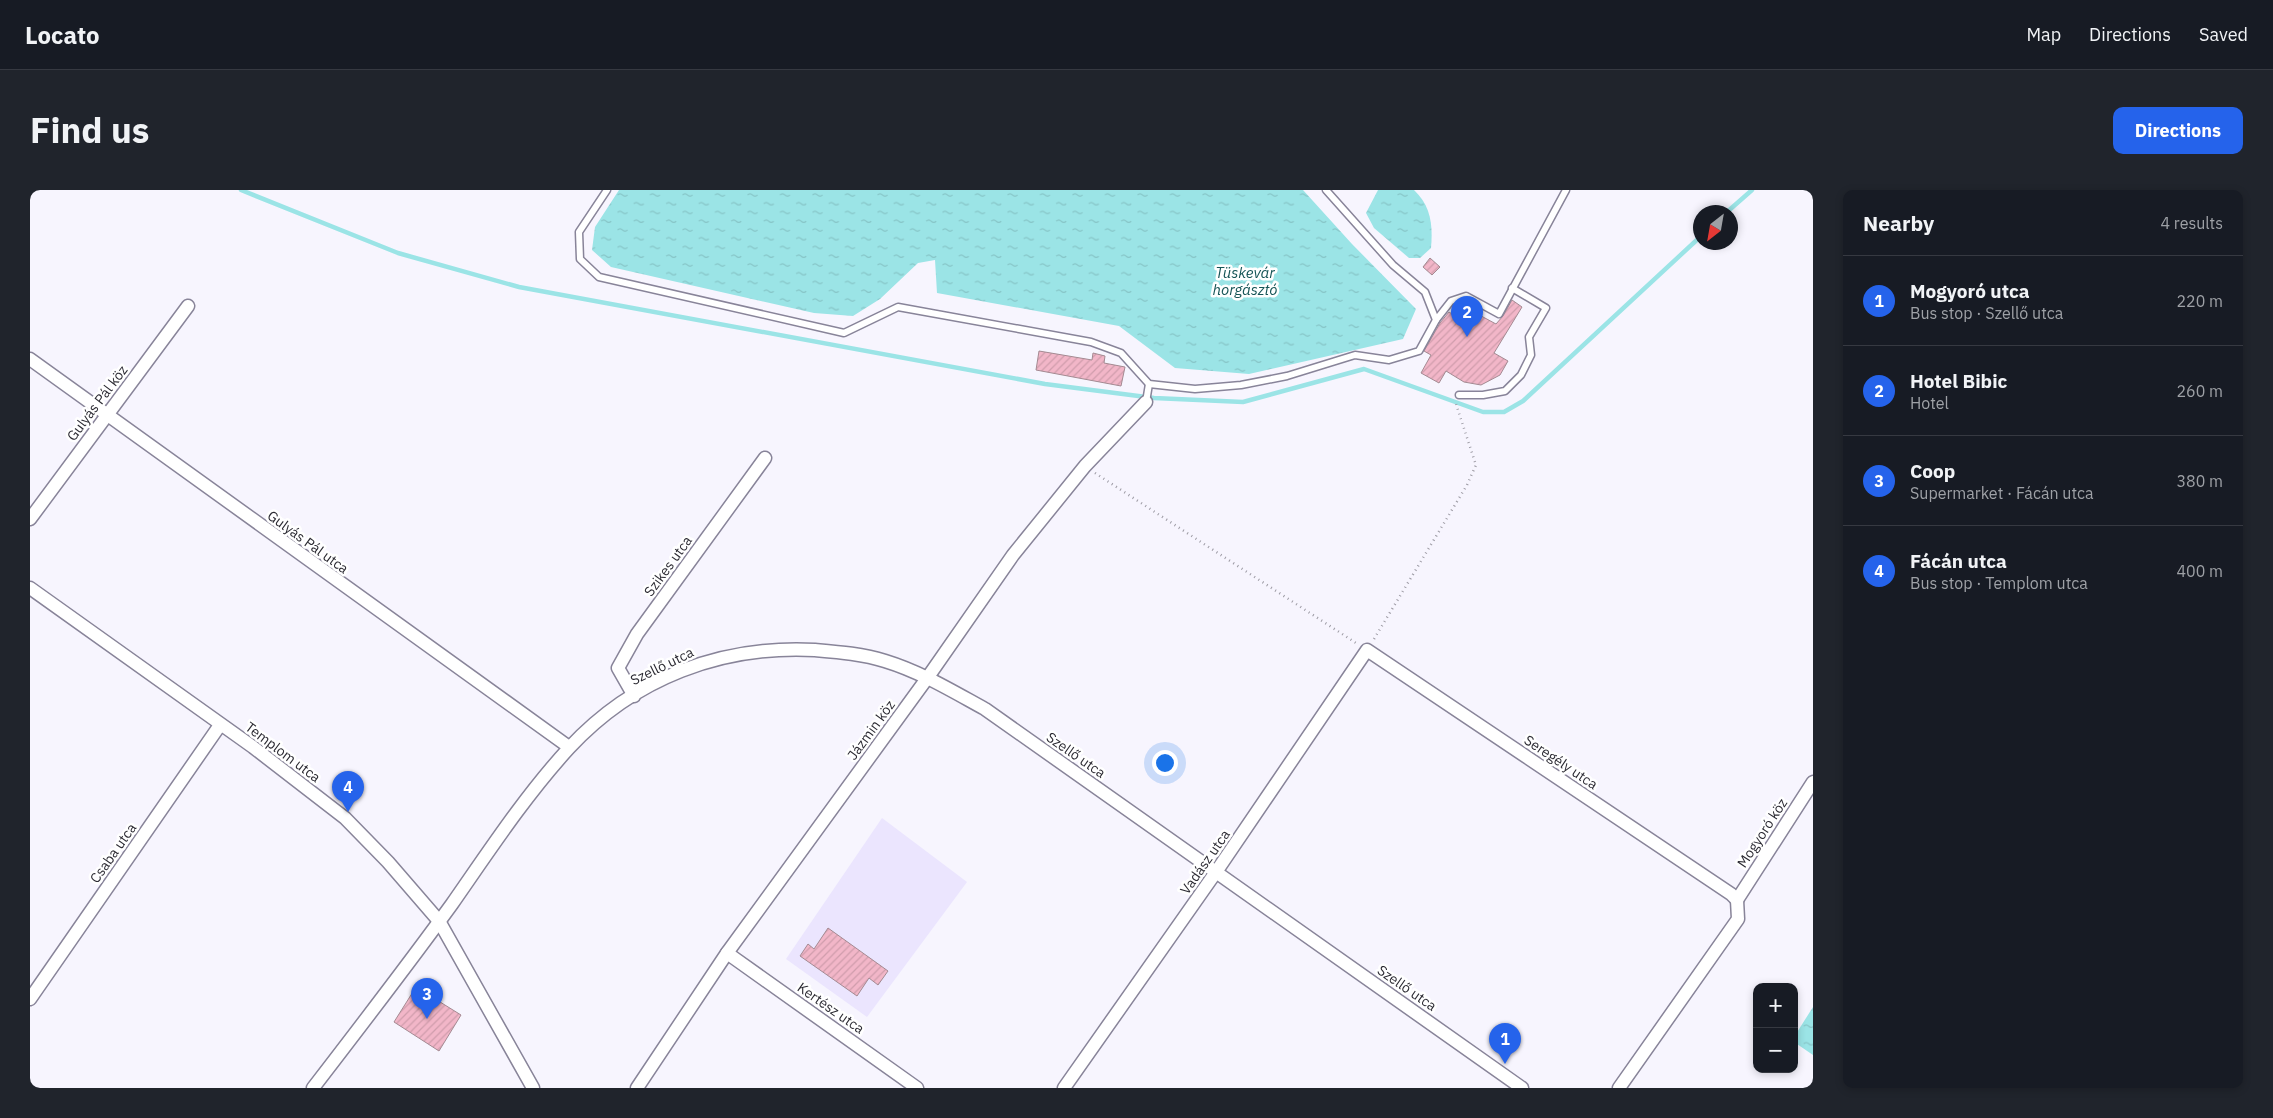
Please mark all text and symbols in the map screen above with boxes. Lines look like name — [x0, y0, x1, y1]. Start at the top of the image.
text: Locato — [25, 19, 100, 51]
text: Map — [2026, 23, 2061, 46]
text: Directions — [2089, 23, 2171, 46]
text: Saved — [2199, 23, 2248, 46]
text: Find us — [30, 107, 149, 153]
button: Directions — [2113, 107, 2243, 154]
north arrow — [1693, 205, 1738, 250]
text: Nearby — [1863, 209, 1934, 237]
text: 4 results — [2160, 213, 2223, 233]
water label: Tüskevár horgásztó — [1213, 263, 1277, 299]
text: Mogyoró utca — [1910, 279, 2030, 303]
text: 1 — [1874, 291, 1884, 311]
text: 220 m — [2176, 291, 2223, 311]
pin: 2 — [1451, 296, 1483, 337]
text: Bus stop · Szellő utca — [1910, 303, 2063, 323]
street label: Gulyás Pál köz — [63, 361, 132, 444]
text: Hotel Bibic — [1910, 369, 2007, 393]
text: 2 — [1874, 381, 1884, 401]
text: 260 m — [2176, 381, 2223, 401]
text: Hotel — [1910, 393, 1949, 413]
text: Coop — [1910, 459, 1955, 483]
text: 3 — [1874, 471, 1884, 491]
text: 380 m — [2176, 471, 2223, 491]
text: Supermarket · Fácán utca — [1910, 483, 2094, 503]
street label: Gulyás Pál utca — [264, 507, 353, 578]
street label: Szikes utca — [640, 532, 696, 600]
text: Fácán utca — [1910, 549, 2007, 573]
text: 4 — [1874, 561, 1884, 581]
text: 400 m — [2176, 561, 2223, 581]
text: Bus stop · Templom utca — [1910, 573, 2088, 593]
street label: Szellő utca — [627, 643, 697, 689]
street label: Jázmin köz — [843, 696, 899, 763]
street label: Templom utca — [242, 718, 325, 786]
street label: Szellő utca — [1043, 728, 1110, 782]
street label: Seregély utca — [1521, 731, 1602, 793]
your location — [1152, 750, 1178, 776]
pin: 4 — [332, 771, 364, 812]
street label: Mogyoró köz — [1733, 795, 1791, 871]
street label: Csaba utca — [86, 819, 141, 887]
street label: Vadász utca — [1176, 826, 1234, 898]
street label: Szellő utca — [1374, 961, 1441, 1015]
pin: 3 — [411, 978, 443, 1019]
street label: Kertész utca — [794, 978, 868, 1038]
map controls — [1753, 983, 1798, 1073]
button: + — [1753, 983, 1798, 1028]
pin: 1 — [1489, 1023, 1521, 1064]
button: − — [1753, 1028, 1798, 1073]

